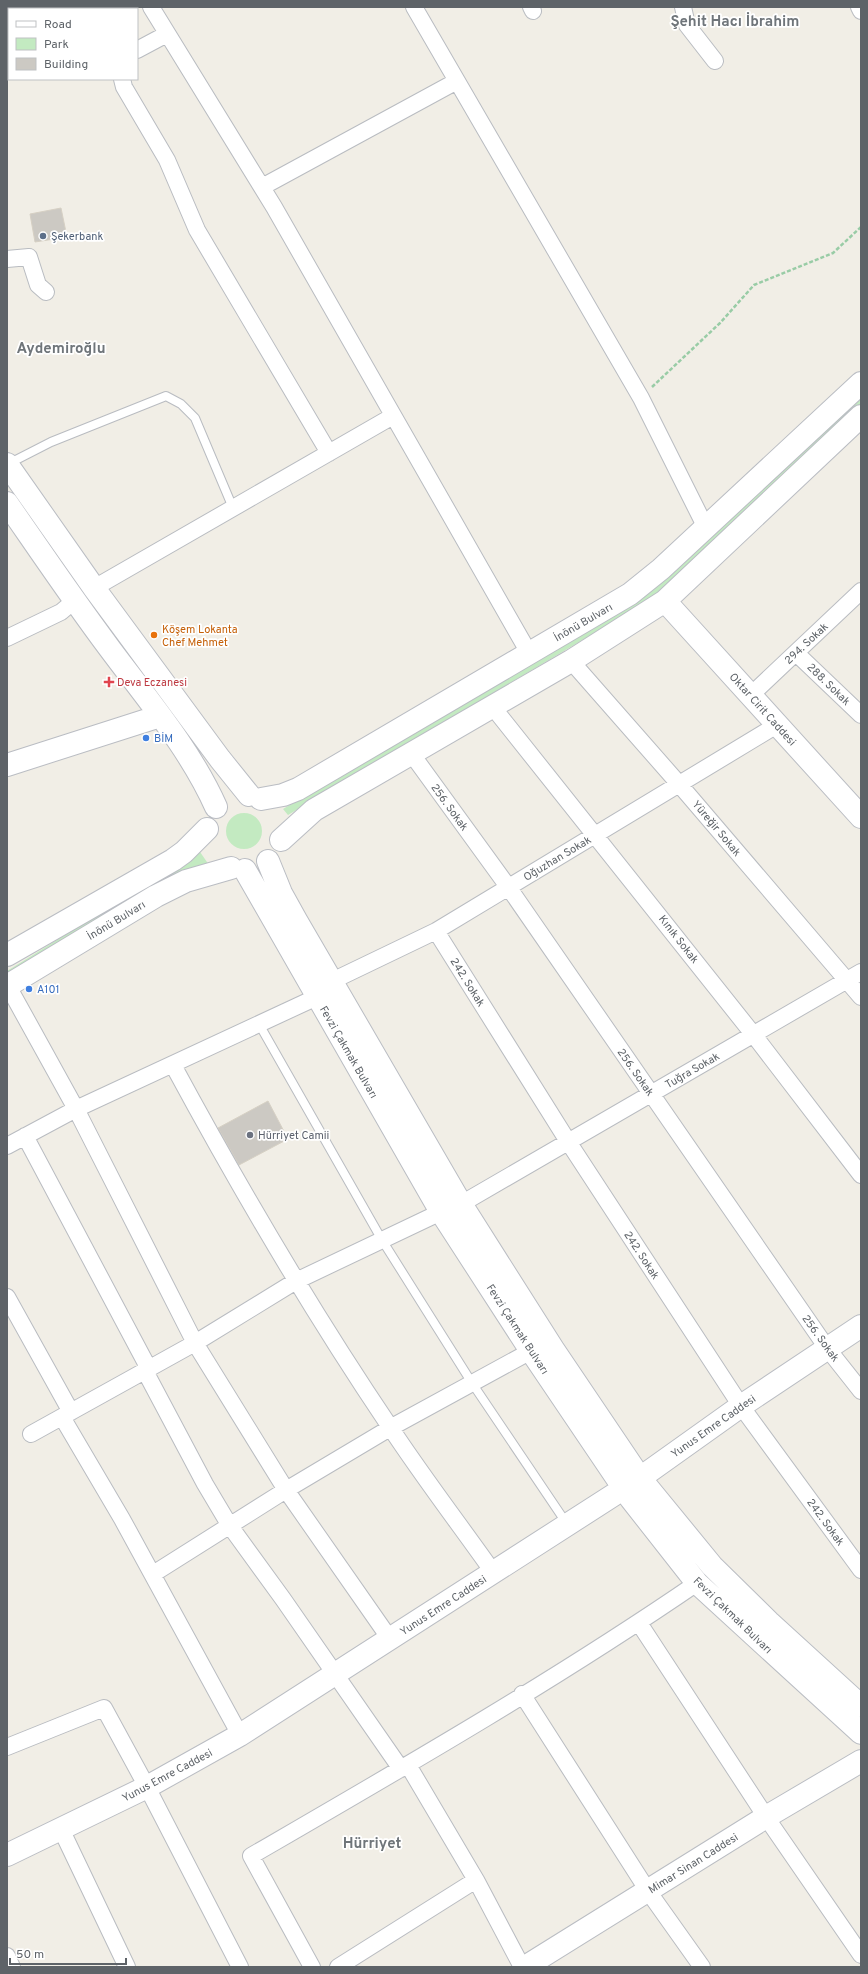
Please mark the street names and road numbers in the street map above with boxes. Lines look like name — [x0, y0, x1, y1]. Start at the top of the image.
street label: İnönü Bulvarı — [551, 600, 615, 645]
street label: 294. Sokak — [782, 620, 832, 668]
street label: 288. Sokak — [804, 661, 853, 709]
street label: Oktar Cirit Caddesi — [726, 670, 799, 749]
street label: 256. Sokak — [427, 781, 471, 834]
street label: Yüreğir Sokak — [689, 798, 744, 860]
street label: Oğuzhan Sokak — [521, 833, 594, 885]
street label: İnönü Bulvarı — [84, 897, 148, 944]
street label: Kınık Sokak — [655, 913, 701, 967]
street label: 242. Sokak — [447, 956, 488, 1010]
street label: Fevzi Çakmak Bulvarı — [316, 1004, 380, 1101]
street label: 256. Sokak — [614, 1046, 657, 1099]
street label: Tuğra Sokak — [663, 1050, 722, 1092]
street label: 242. Sokak — [620, 1229, 662, 1283]
street label: Fevzi Çakmak Bulvarı — [483, 1282, 551, 1377]
street label: 256. Sokak — [798, 1312, 842, 1365]
street label: Yunus Emre Caddesi — [668, 1392, 759, 1461]
street label: 242. Sokak — [803, 1496, 847, 1549]
street label: Yunus Emre Caddesi — [398, 1573, 489, 1639]
street label: Fevzi Çakmak Bulvarı — [690, 1574, 775, 1657]
street label: Yunus Emre Caddesi — [120, 1746, 215, 1806]
street label: Mimar Sinan Caddesi — [646, 1831, 741, 1897]

